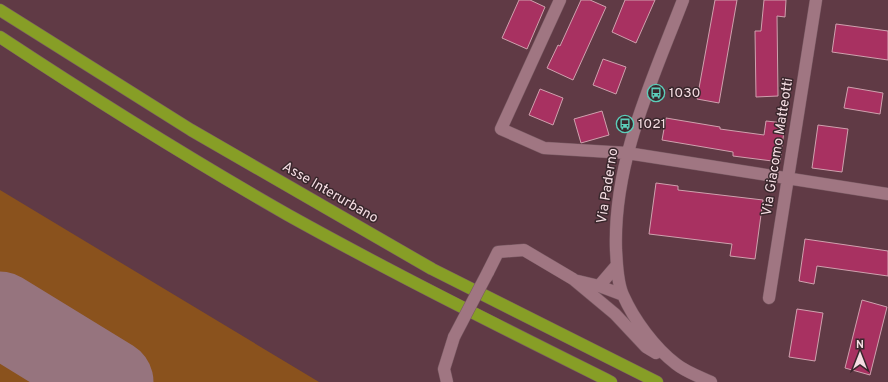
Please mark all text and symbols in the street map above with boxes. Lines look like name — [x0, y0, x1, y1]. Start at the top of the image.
street label: Via Giacomo Matteotti — [759, 77, 797, 217]
bus stop icon: 1030 — [646, 83, 666, 103]
place label: 1030 — [669, 85, 701, 102]
bus stop icon: 1021 — [615, 114, 635, 134]
place label: 1021 — [638, 116, 666, 133]
street label: Via Paderno — [594, 147, 622, 225]
street label: Asse Interurbano — [279, 159, 381, 227]
north arrow — [840, 334, 880, 374]
text: N — [856, 338, 864, 352]

